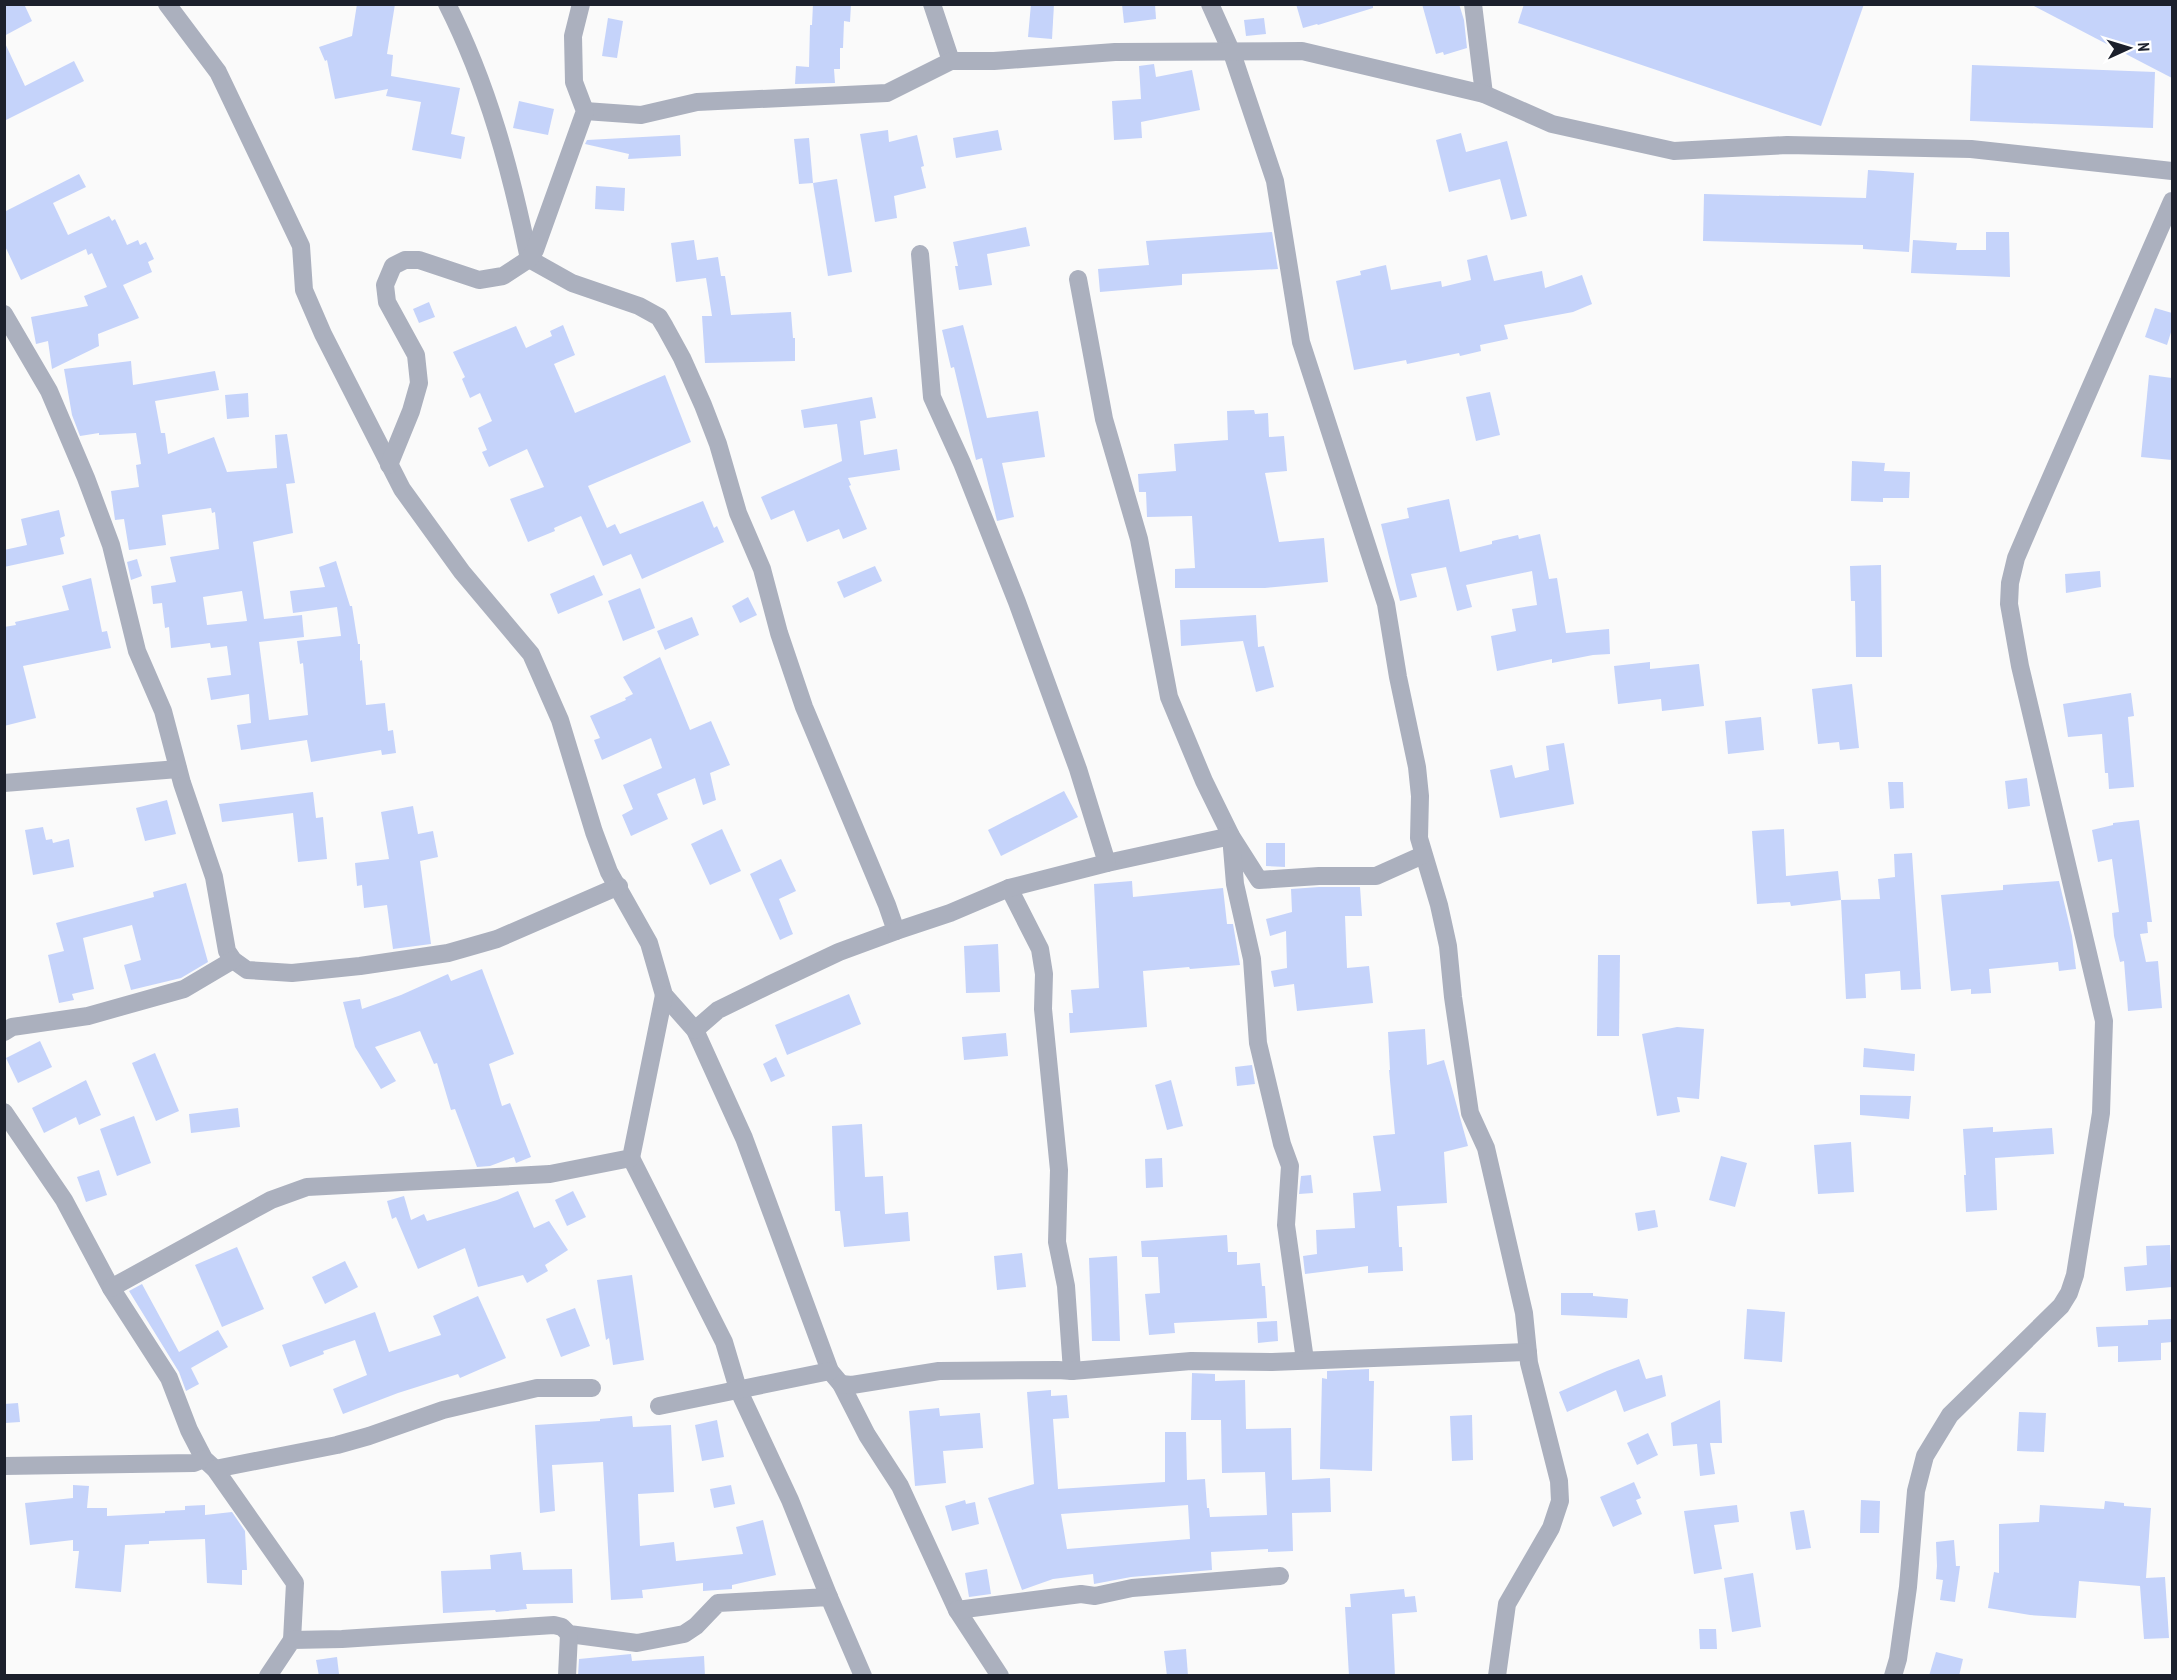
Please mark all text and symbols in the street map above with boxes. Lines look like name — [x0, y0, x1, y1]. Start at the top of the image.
north arrow — [2099, 18, 2159, 78]
text: N — [2134, 42, 2154, 52]

